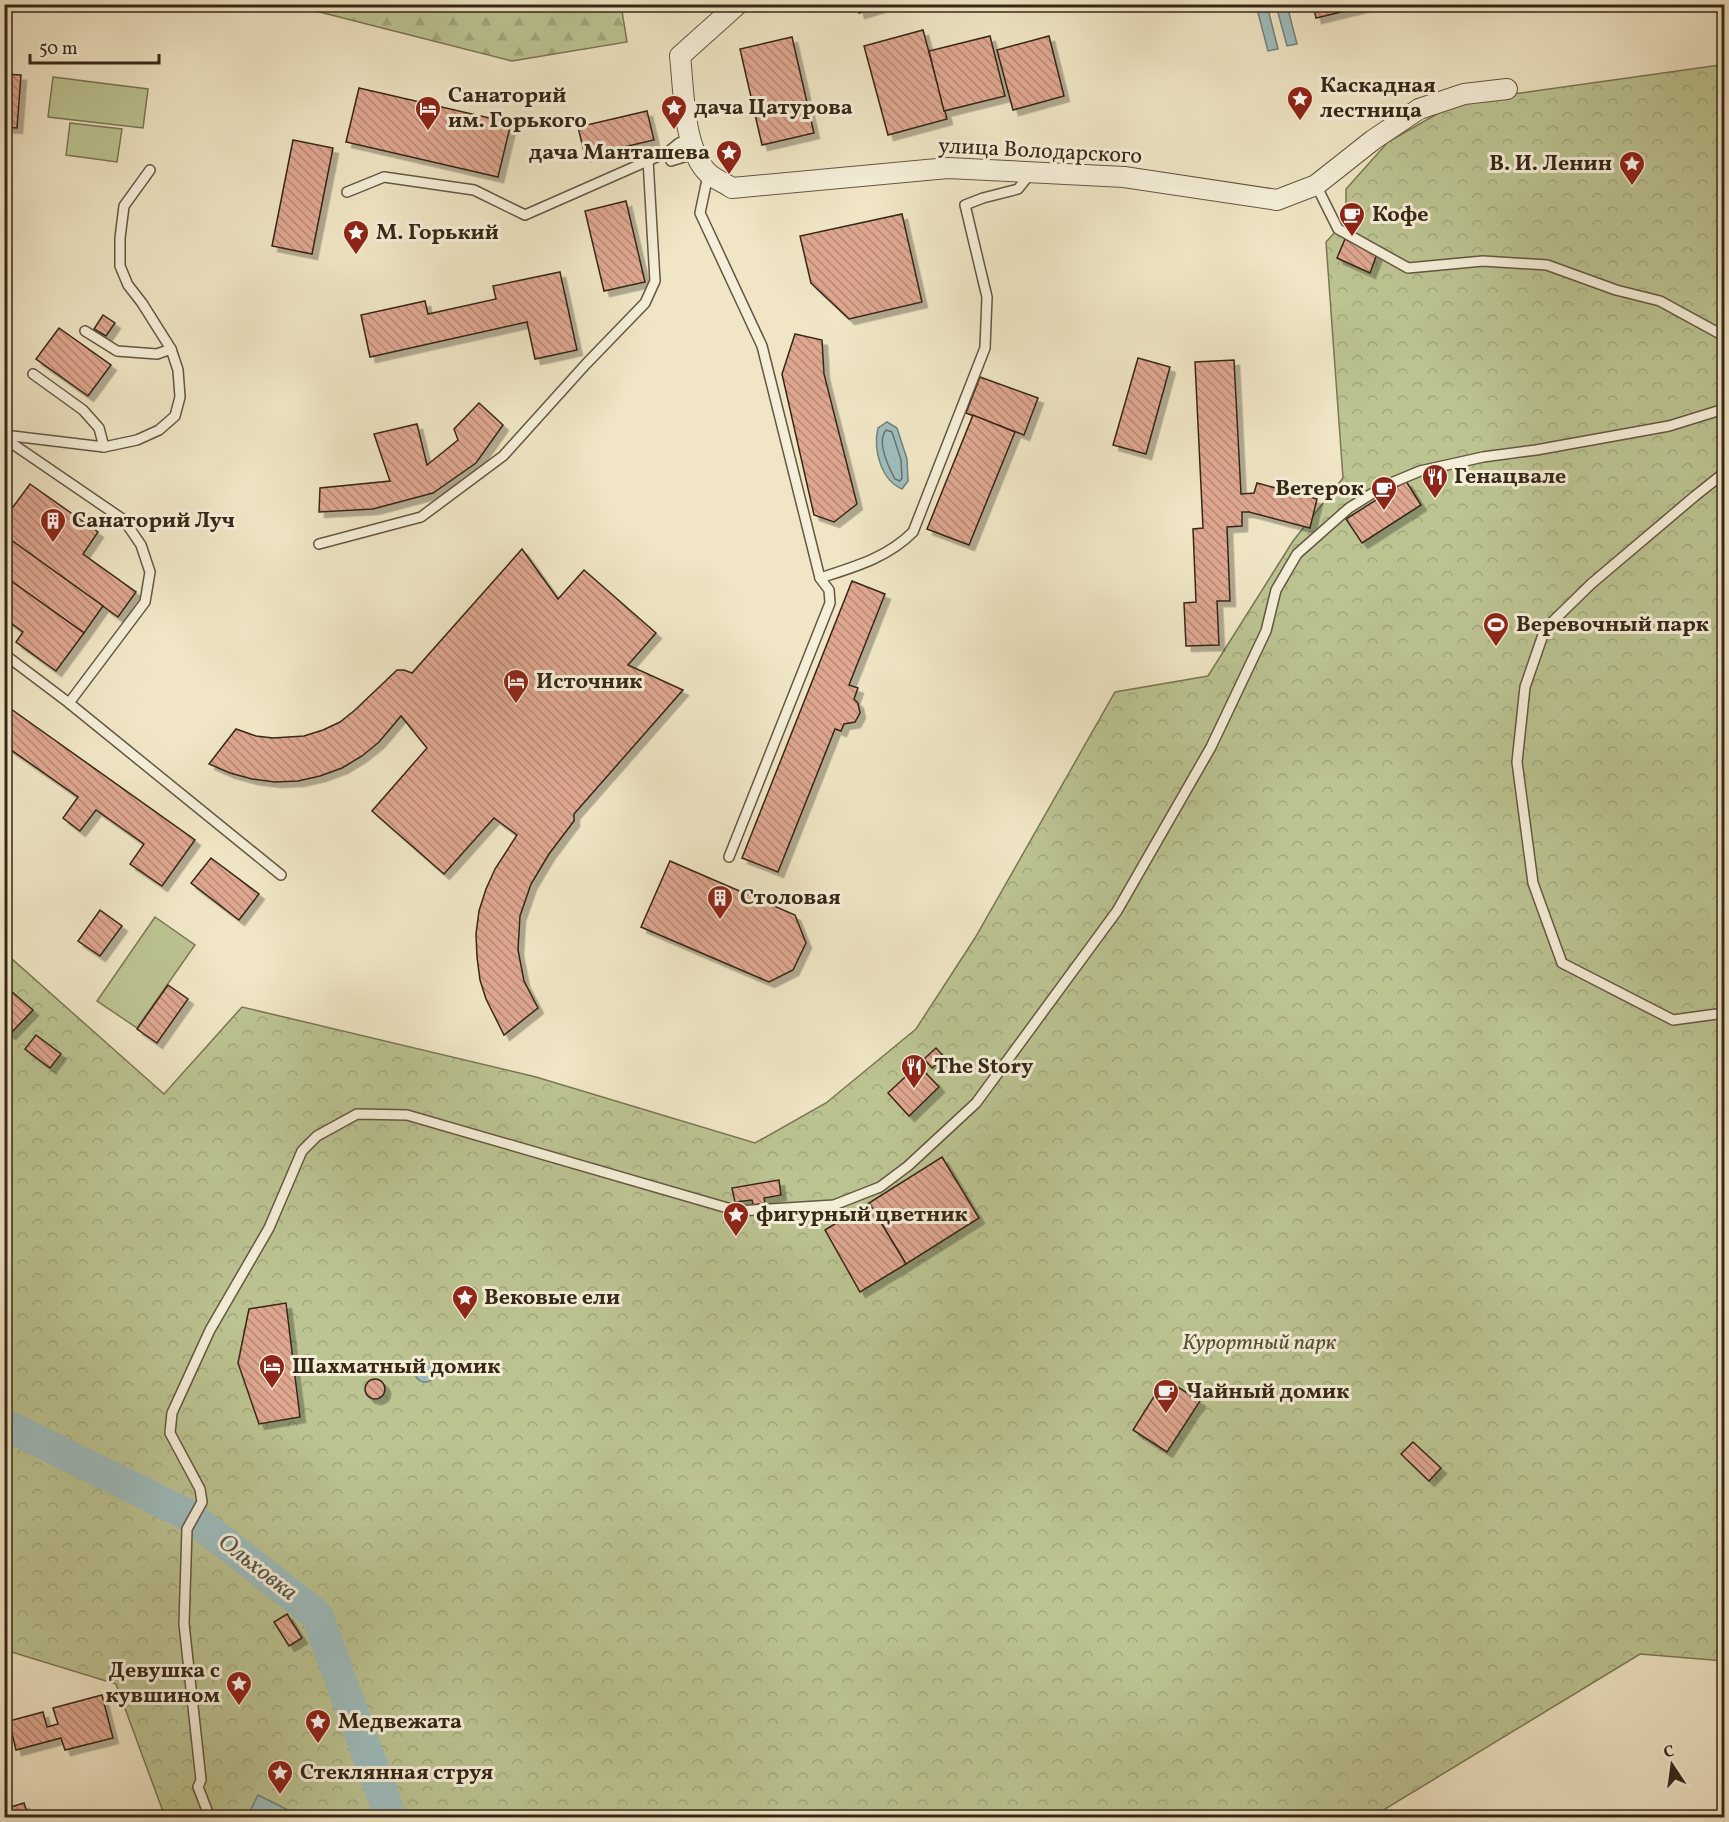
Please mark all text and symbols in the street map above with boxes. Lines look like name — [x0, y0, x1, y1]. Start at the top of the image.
scale bar — [30, 27, 159, 65]
text: 50 m — [39, 37, 78, 62]
place label: Каскадная лестница — [1320, 71, 1436, 127]
place label: Санаторий им. Горького — [448, 81, 587, 137]
place icon: Каскадная лестница — [1285, 84, 1315, 122]
place icon: дача Цатурова — [659, 93, 689, 131]
place label: дача Цатурова — [694, 93, 853, 124]
hotel icon: Санаторий им. Горького — [413, 94, 443, 132]
street label: улица Володарского — [937, 131, 1143, 173]
place label: дача Манташева — [529, 138, 710, 169]
place icon: дача Манташева — [714, 138, 744, 176]
place label: В. И. Ленин — [1489, 149, 1612, 180]
place icon: В. И. Ленин — [1617, 149, 1647, 187]
cafe icon: Кофе — [1337, 200, 1367, 238]
place label: Кофе — [1372, 200, 1428, 231]
place icon: М. Горький — [341, 218, 371, 256]
place label: М. Горький — [376, 218, 499, 249]
restaurant icon: Генацвале — [1420, 462, 1450, 500]
place label: Генацвале — [1454, 462, 1566, 493]
place label: Ветерок — [1275, 474, 1364, 505]
cafe icon: Ветерок — [1369, 474, 1399, 512]
building icon: Cанаторий Луч — [38, 506, 68, 544]
place label: Cанаторий Луч — [72, 506, 235, 537]
sports icon: Веревочный парк — [1481, 610, 1511, 648]
place label: Веревочный парк — [1516, 610, 1709, 641]
hotel icon: Источник — [501, 667, 531, 705]
place label: Источник — [536, 667, 642, 698]
building icon: Столовая — [705, 883, 735, 921]
place label: Столовая — [740, 883, 841, 914]
restaurant icon: The Story — [899, 1052, 929, 1090]
place label: The Story — [934, 1052, 1034, 1083]
place icon: фигурный цветник — [721, 1200, 751, 1238]
place label: фигурный цветник — [756, 1200, 968, 1231]
place icon: Вековые ели — [450, 1283, 480, 1321]
place label: Вековые ели — [484, 1283, 620, 1314]
park label: Курортный парк — [1182, 1328, 1337, 1359]
hotel icon: Шахматный домик — [257, 1352, 287, 1390]
place label: Шахматный домик — [292, 1352, 500, 1383]
cafe icon: Чайный домик — [1151, 1377, 1181, 1415]
place label: Чайный домик — [1186, 1377, 1349, 1408]
water label: Ольховка — [210, 1526, 304, 1610]
place label: Девушка с кувшином — [106, 1656, 221, 1712]
place icon: Девушка с кувшином — [224, 1669, 254, 1707]
place icon: Медвежата — [303, 1707, 333, 1745]
place label: Медвежата — [338, 1707, 462, 1738]
north arrow — [1642, 1735, 1702, 1795]
text: С — [1662, 1740, 1677, 1764]
place icon: Стеклянная струя — [265, 1758, 295, 1796]
place label: Стеклянная струя — [300, 1758, 493, 1789]

